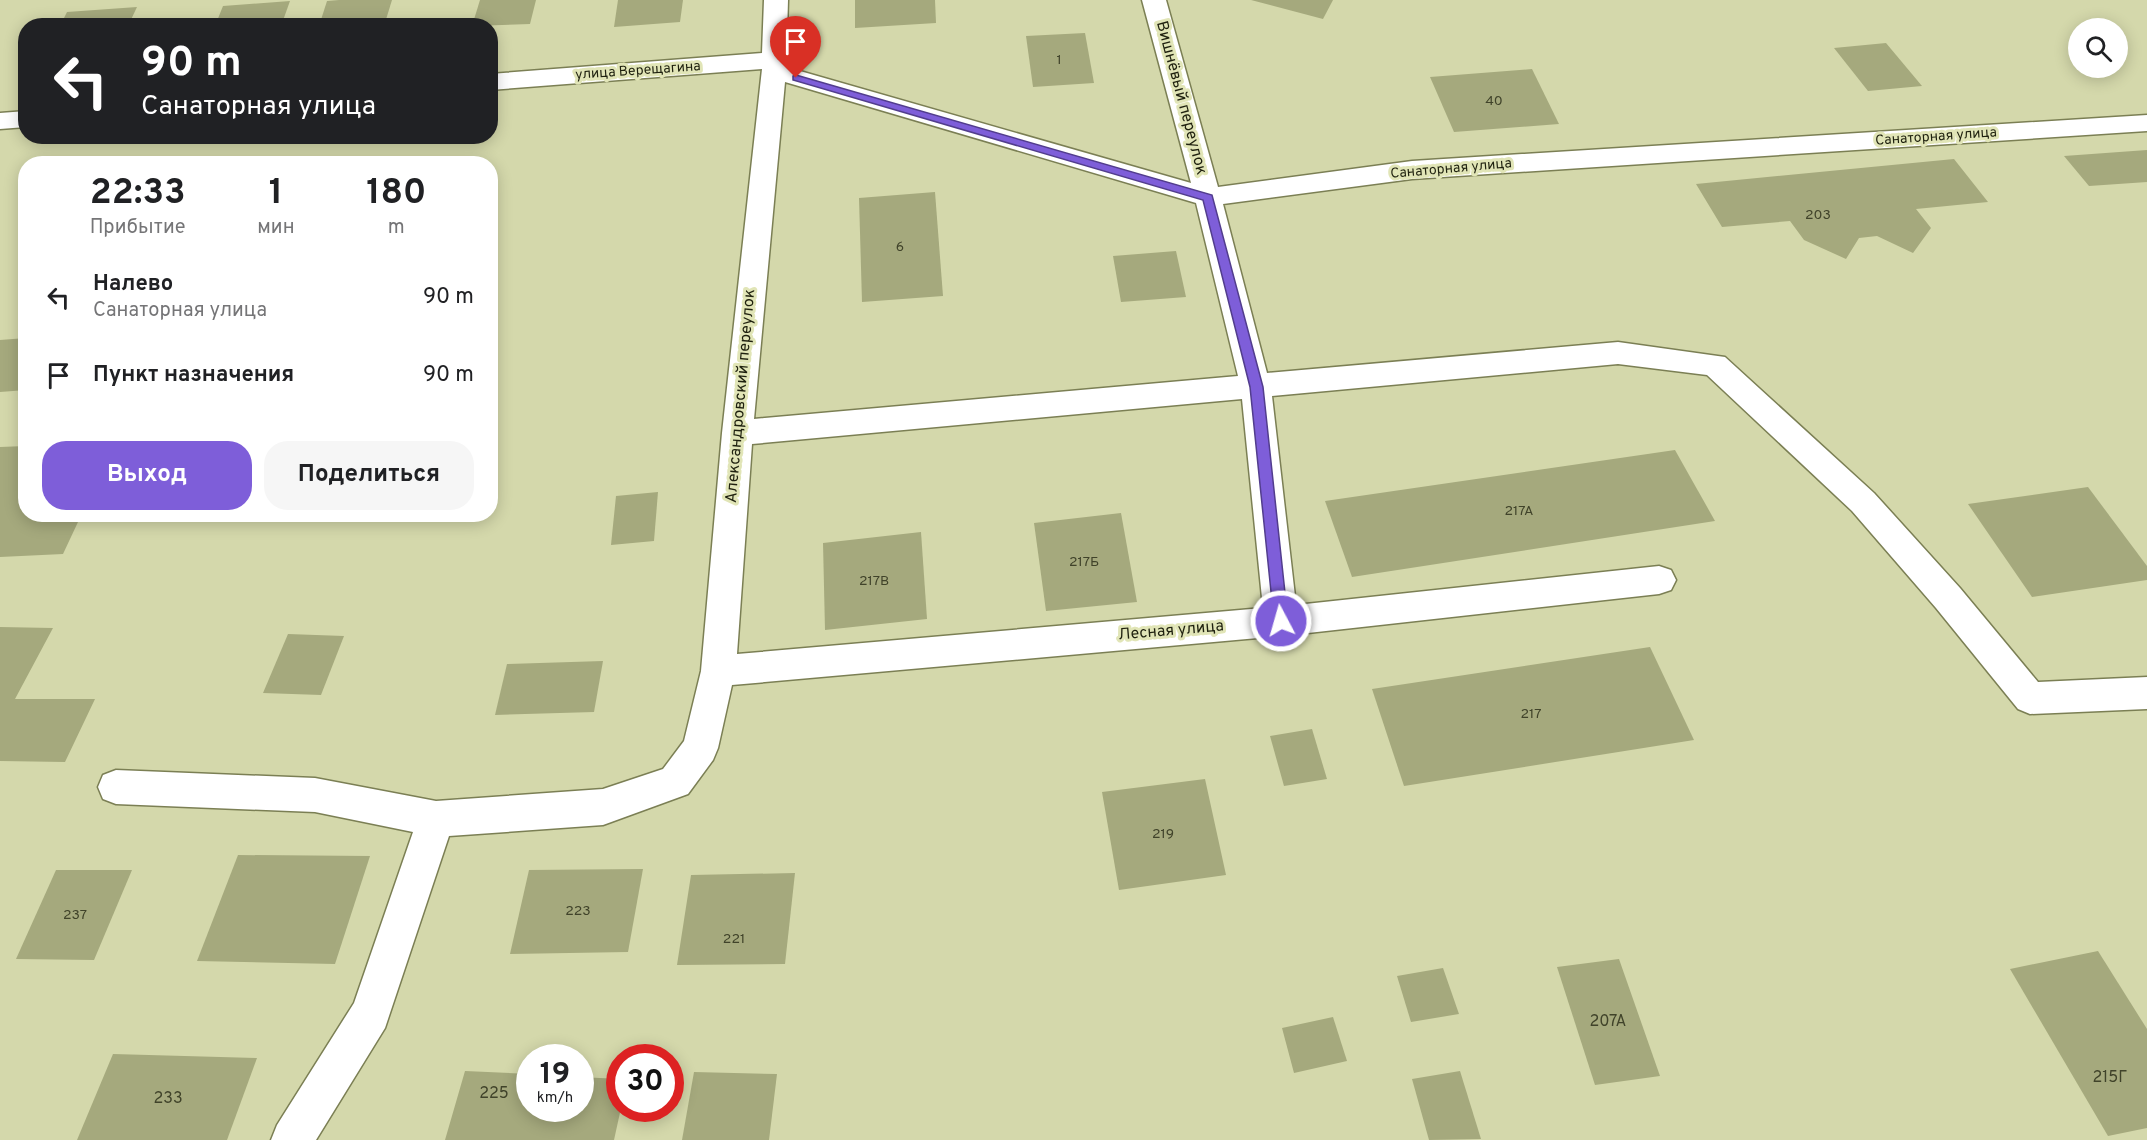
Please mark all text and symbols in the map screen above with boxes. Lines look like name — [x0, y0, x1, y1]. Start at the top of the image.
pin — [770, 16, 821, 78]
map controls — [2068, 18, 2128, 78]
button: search — [2068, 18, 2128, 78]
street label: Вишнёвый переулок — [1151, 19, 1211, 177]
icon: arrive — [779, 25, 812, 58]
text: 90 m — [141, 38, 242, 91]
icon: left — [42, 42, 120, 120]
house number: 1 — [1056, 52, 1062, 69]
street label: улица Верещагина — [575, 58, 701, 84]
text: Санаторная улица — [141, 90, 376, 124]
house number: 40 — [1485, 93, 1503, 110]
street label: Санаторная улица — [1875, 124, 1997, 150]
street label: Санаторная улица — [1390, 155, 1512, 183]
text: 22:33 — [90, 171, 186, 217]
text: 1 — [269, 171, 283, 217]
text: 180 — [366, 171, 426, 217]
house number: 203 — [1805, 207, 1831, 224]
text: Прибытие — [90, 215, 186, 241]
text: мин — [257, 215, 295, 241]
text: m — [388, 215, 405, 241]
house number: 6 — [896, 239, 904, 256]
text: Налево — [93, 271, 173, 298]
icon: left — [42, 281, 75, 314]
text: 90 m — [423, 284, 474, 311]
street label: Александровский переулок — [722, 288, 760, 504]
text: Санаторная улица — [93, 298, 267, 324]
icon: arrive — [42, 359, 75, 392]
text: Пункт назначения — [93, 362, 294, 389]
text: 90 m — [423, 362, 474, 389]
button: Выход — [42, 441, 252, 510]
button: Поделиться — [264, 441, 474, 510]
house number: 217А — [1505, 503, 1533, 520]
house number: 217Б — [1069, 554, 1099, 571]
house number: 217В — [859, 573, 889, 590]
position arrow — [1249, 589, 1313, 653]
street label: Лесная улица — [1117, 616, 1225, 646]
house number: 217 — [1520, 706, 1542, 723]
house number: 219 — [1152, 826, 1174, 843]
house number: 223 — [565, 903, 591, 920]
house number: 237 — [63, 907, 87, 924]
house number: 221 — [723, 931, 745, 948]
house number: 207А — [1590, 1012, 1627, 1032]
speed limit sign: 30 — [606, 1044, 684, 1122]
text: 19 — [540, 1057, 570, 1094]
house number: 215Г — [2093, 1068, 2127, 1088]
house number: 225 — [479, 1084, 509, 1104]
house number: 233 — [153, 1089, 183, 1109]
text: km/h — [537, 1089, 573, 1108]

